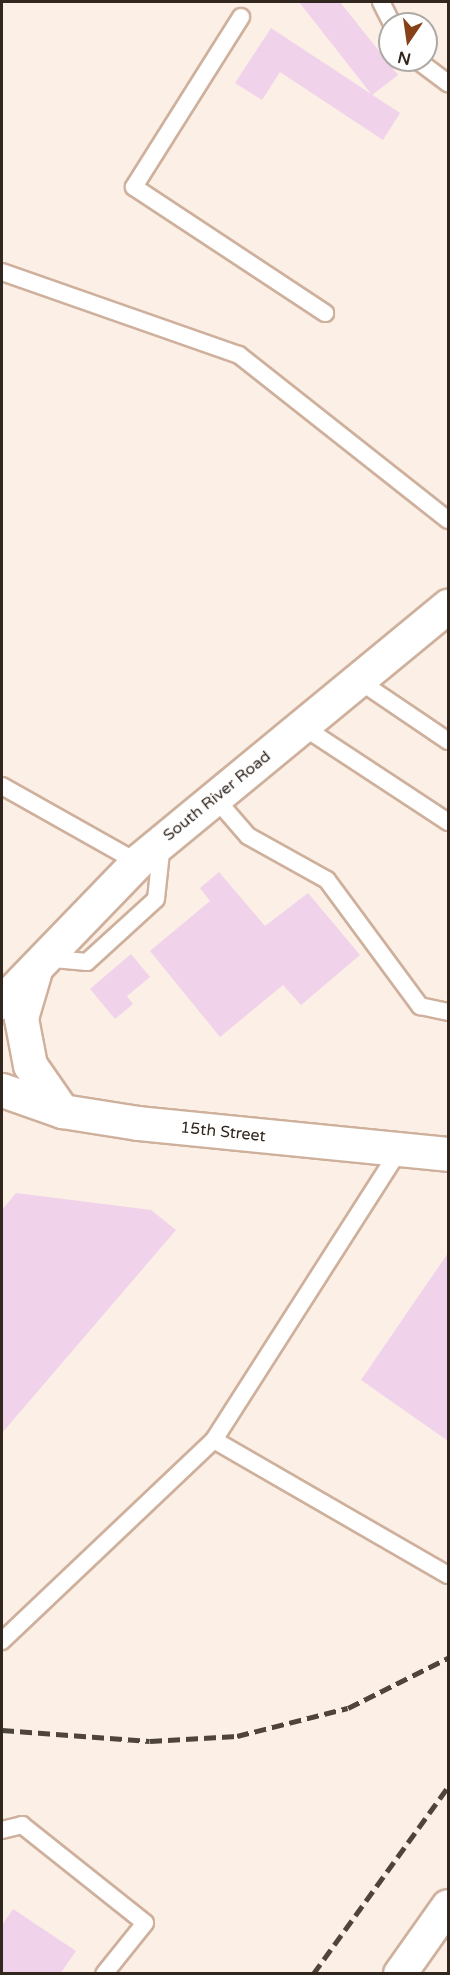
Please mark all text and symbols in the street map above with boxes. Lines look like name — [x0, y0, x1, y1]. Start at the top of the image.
north arrow — [378, 12, 438, 72]
text: N — [396, 46, 413, 69]
street label: South River Road — [159, 747, 275, 845]
street label: 15th Street — [179, 1118, 267, 1146]

